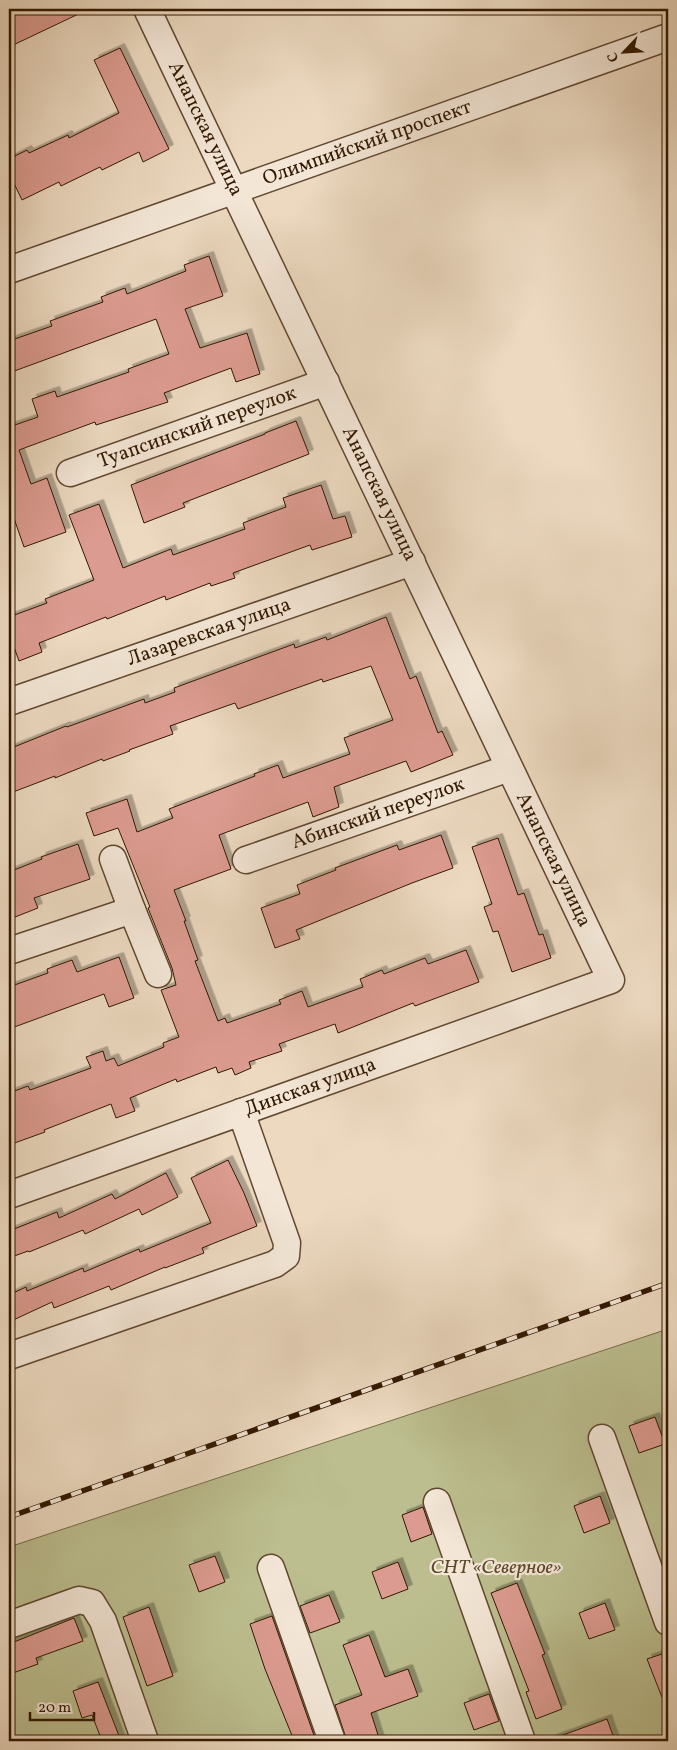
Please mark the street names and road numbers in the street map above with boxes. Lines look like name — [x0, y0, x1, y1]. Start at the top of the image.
street label: Анапская улица — [160, 57, 250, 201]
street label: Олимпийский проспект — [259, 93, 476, 193]
street label: Туапсинский переулок — [94, 380, 301, 476]
street label: Анапская улица — [334, 422, 424, 566]
street label: Лазаревская улица — [124, 591, 295, 674]
street label: Абинский переулок — [288, 771, 469, 857]
street label: Анапская улица — [508, 788, 598, 932]
street label: Динская улица — [241, 1051, 380, 1124]

